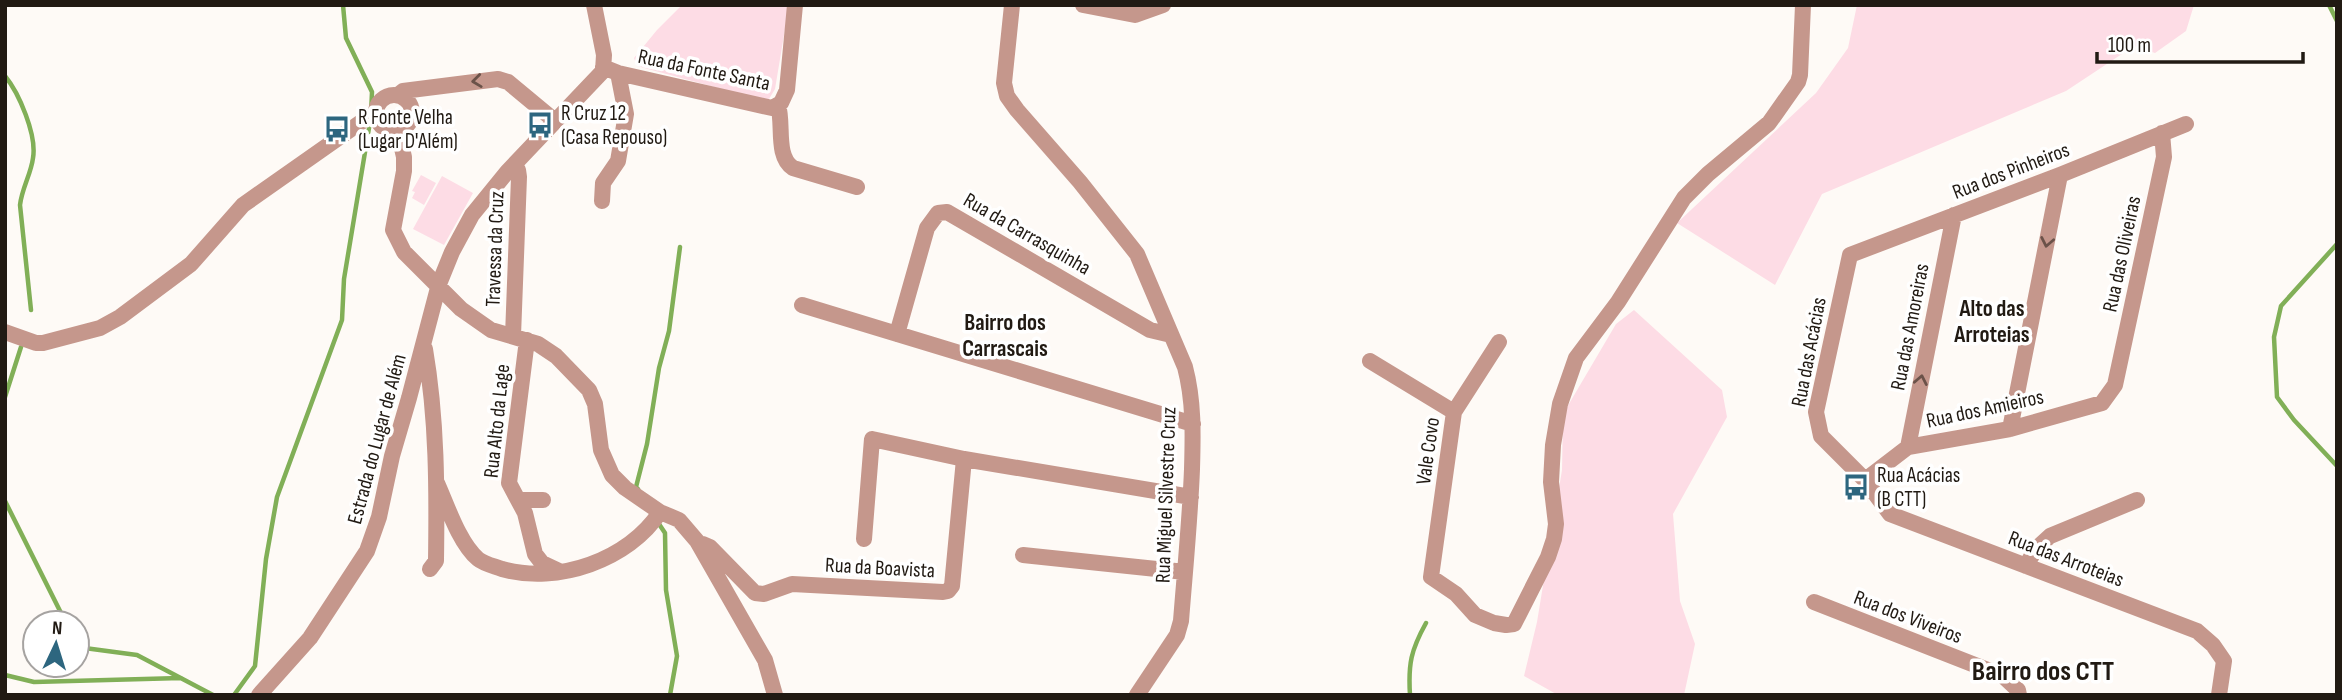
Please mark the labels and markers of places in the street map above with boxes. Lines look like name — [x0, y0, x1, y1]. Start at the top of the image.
place label: R Cruz 12 (Casa Repouso) — [561, 101, 667, 150]
place label: R Fonte Velha (Lugar D'Além) — [358, 105, 458, 154]
bus stop icon: R Cruz 12 (Casa Repouso) — [525, 110, 555, 140]
bus stop icon: R Fonte Velha (Lugar D'Além) — [322, 114, 352, 144]
place label: Rua Acácias (B CTT) — [1877, 463, 1960, 512]
bus stop icon: Rua Acácias (B CTT) — [1841, 472, 1871, 502]

